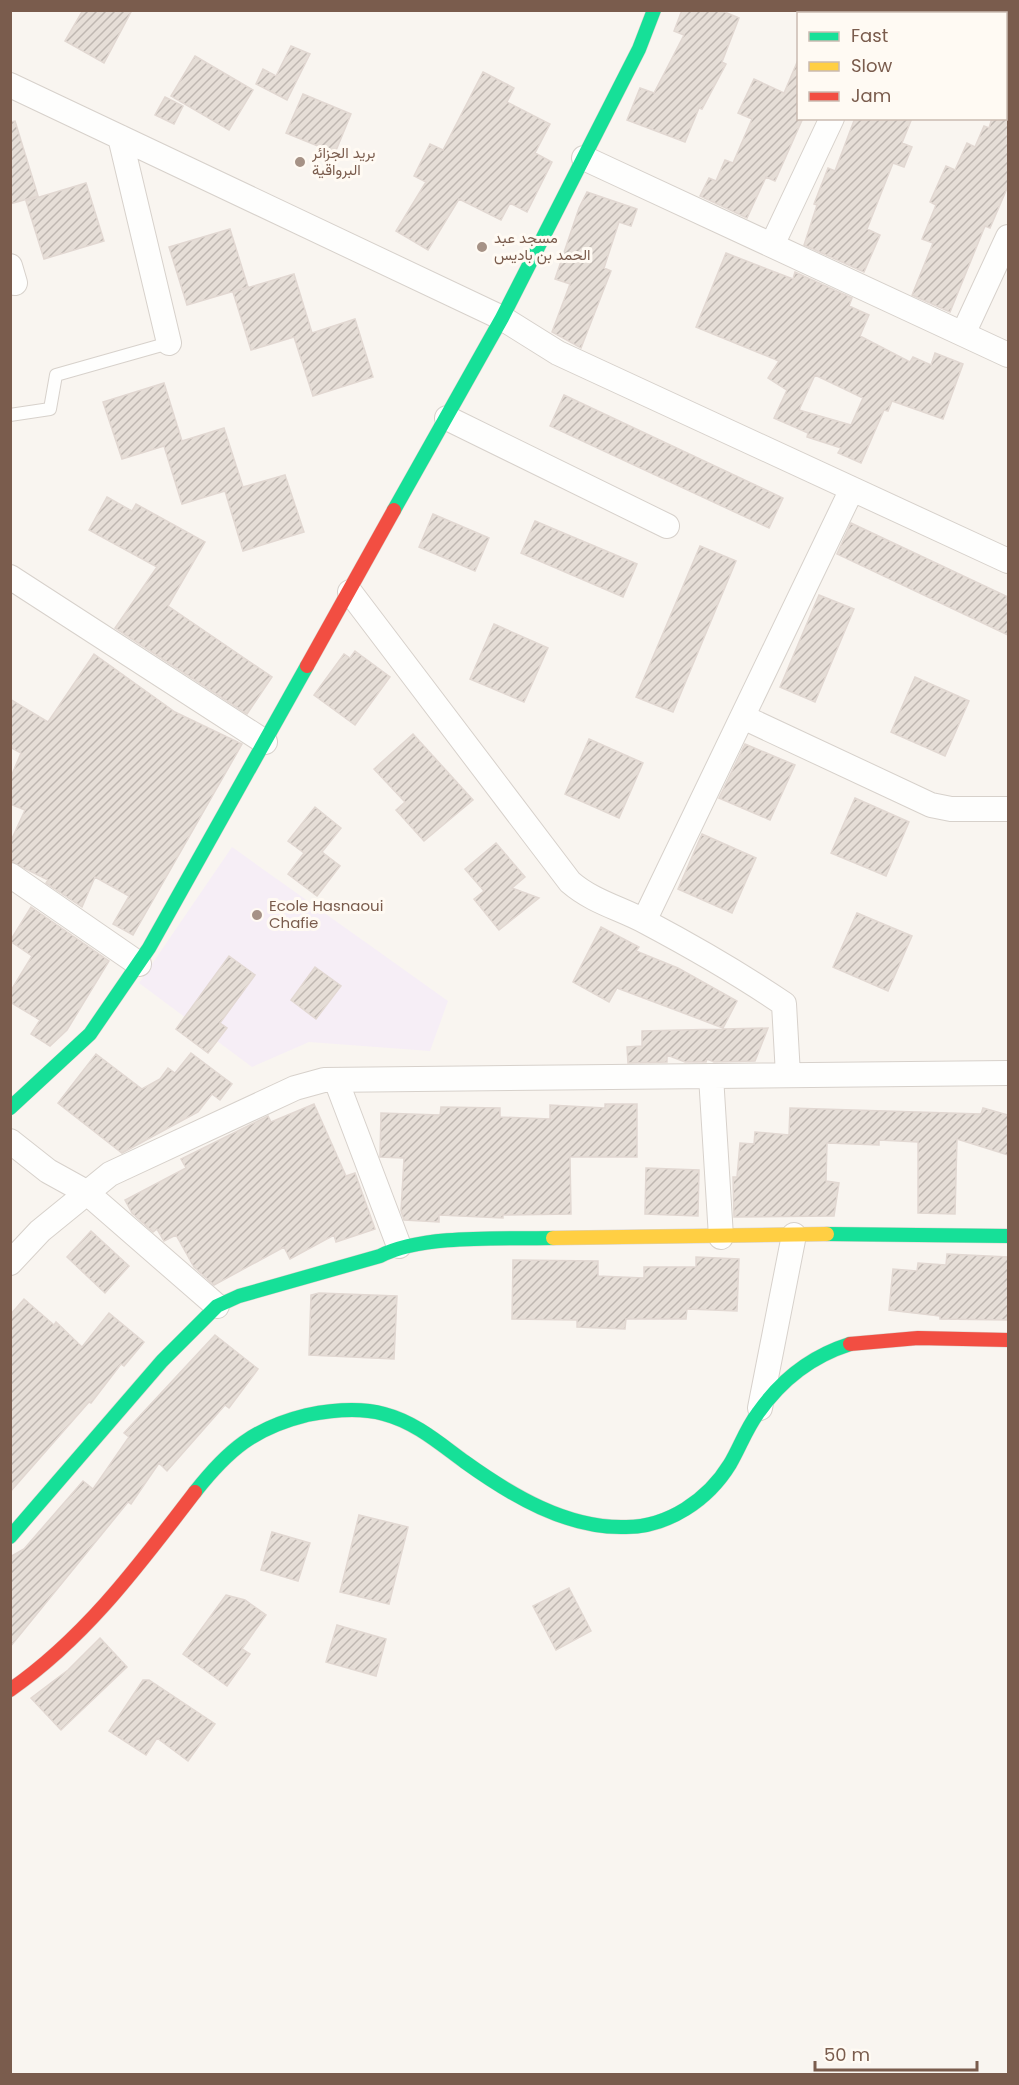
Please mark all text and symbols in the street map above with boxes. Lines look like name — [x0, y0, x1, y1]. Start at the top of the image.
legend — [797, 12, 1007, 120]
text: Fast — [851, 23, 888, 48]
text: Slow — [851, 53, 893, 78]
text: Jam — [851, 83, 891, 108]
place label: بريد الجزائر البرواقية — [311, 142, 376, 180]
marker: بريد الجزائر البرواقية — [293, 155, 307, 169]
place label: مسجد عبد الحمد بن باديس — [494, 227, 591, 265]
marker: مسجد عبد الحمد بن باديس — [475, 240, 489, 254]
place label: Ecole Hasnaoui Chafie — [269, 895, 383, 933]
marker: Ecole Hasnaoui Chafie — [250, 908, 264, 922]
scale bar — [815, 2034, 977, 2072]
text: 50 m — [824, 2042, 870, 2067]

